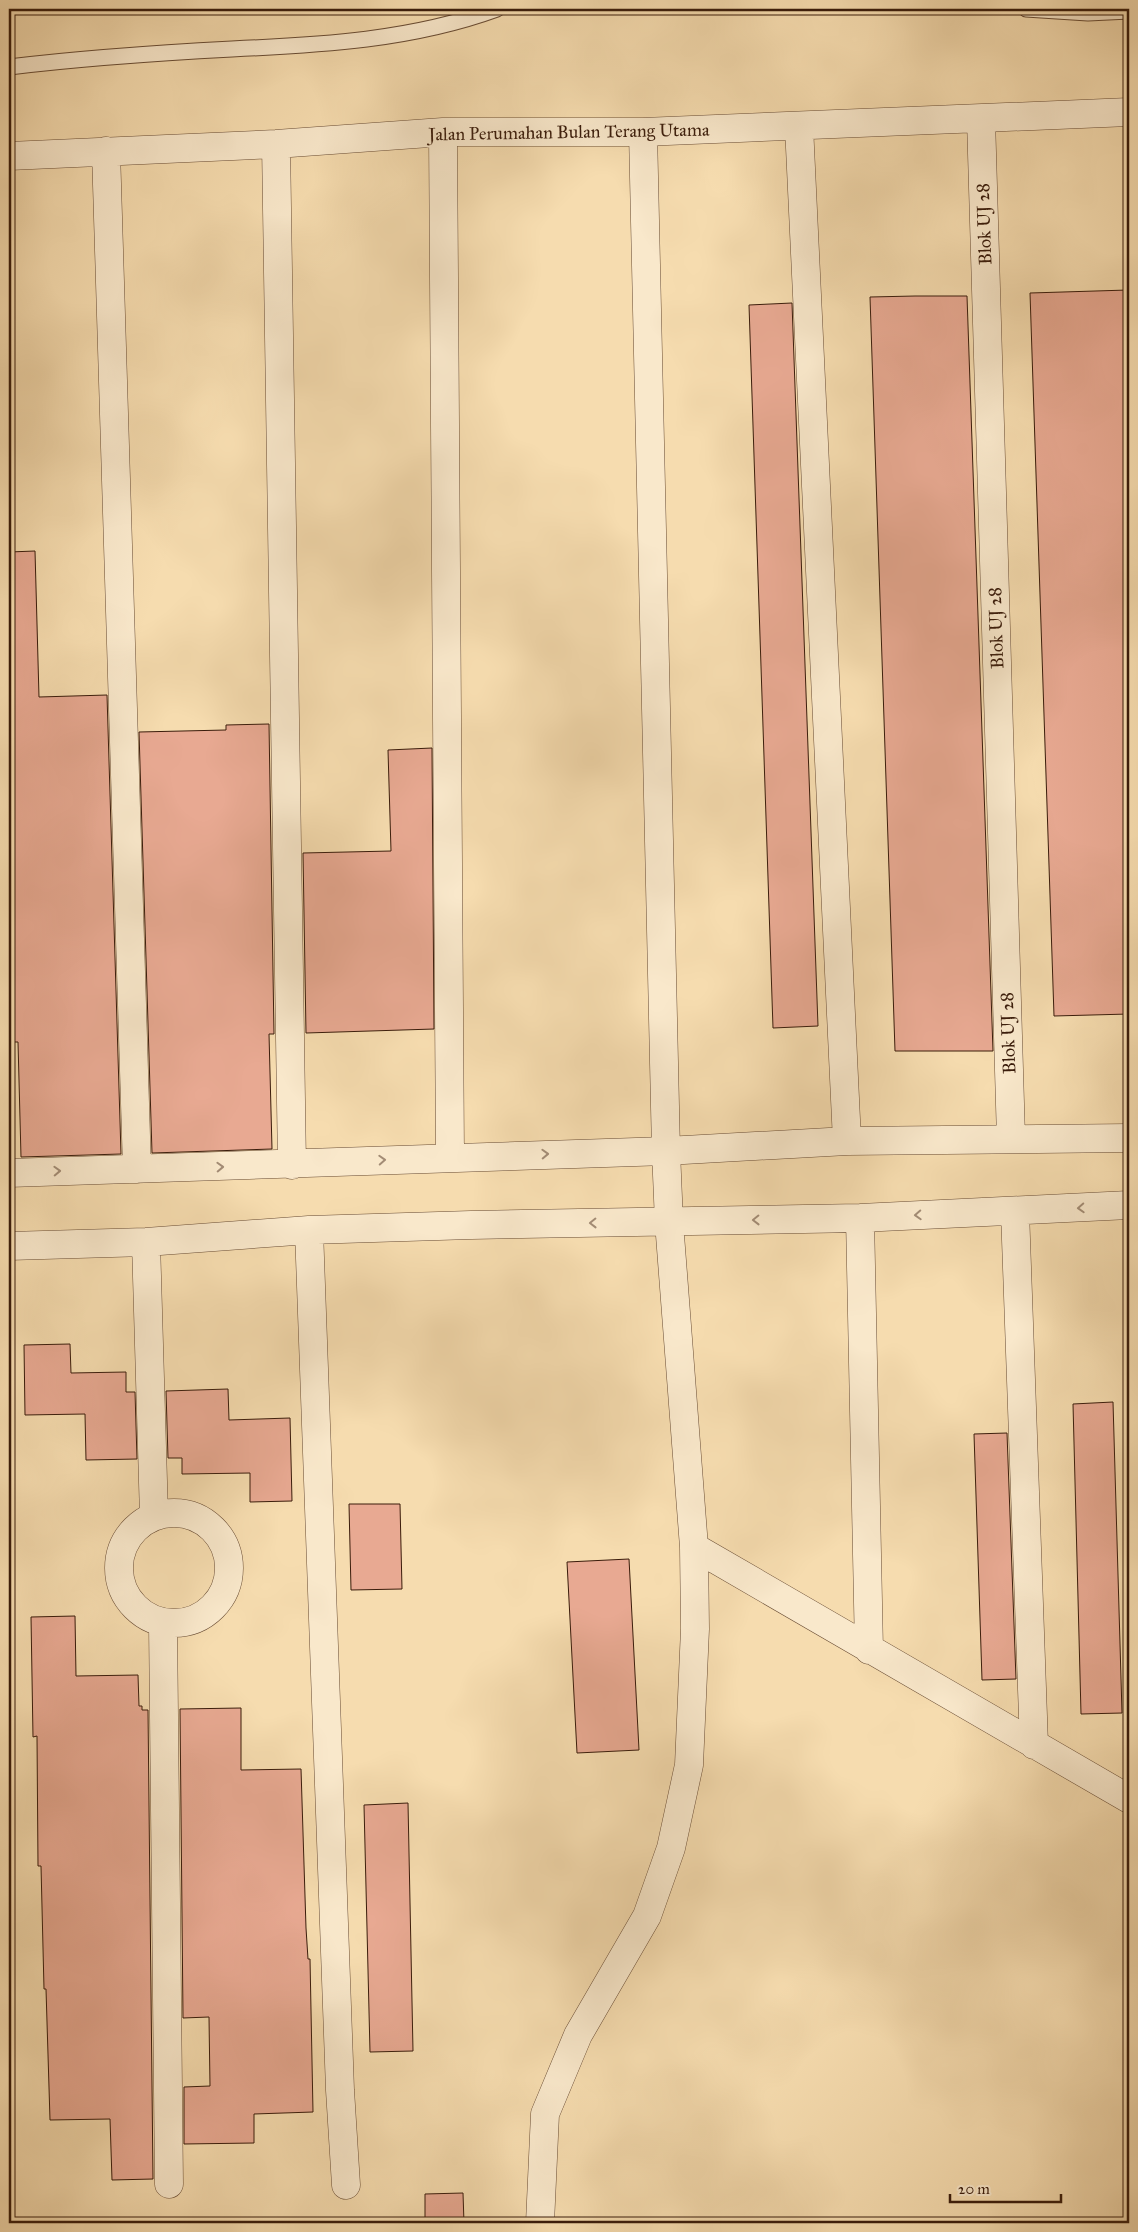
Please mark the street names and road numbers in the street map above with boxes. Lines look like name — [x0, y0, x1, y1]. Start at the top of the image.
street label: Jalan Perumahan Bulan Terang Utama — [426, 119, 710, 146]
street label: Blok UJ 28 — [972, 183, 997, 265]
street label: Blok UJ 28 — [984, 587, 1009, 669]
street label: Blok UJ 28 — [996, 992, 1021, 1074]

